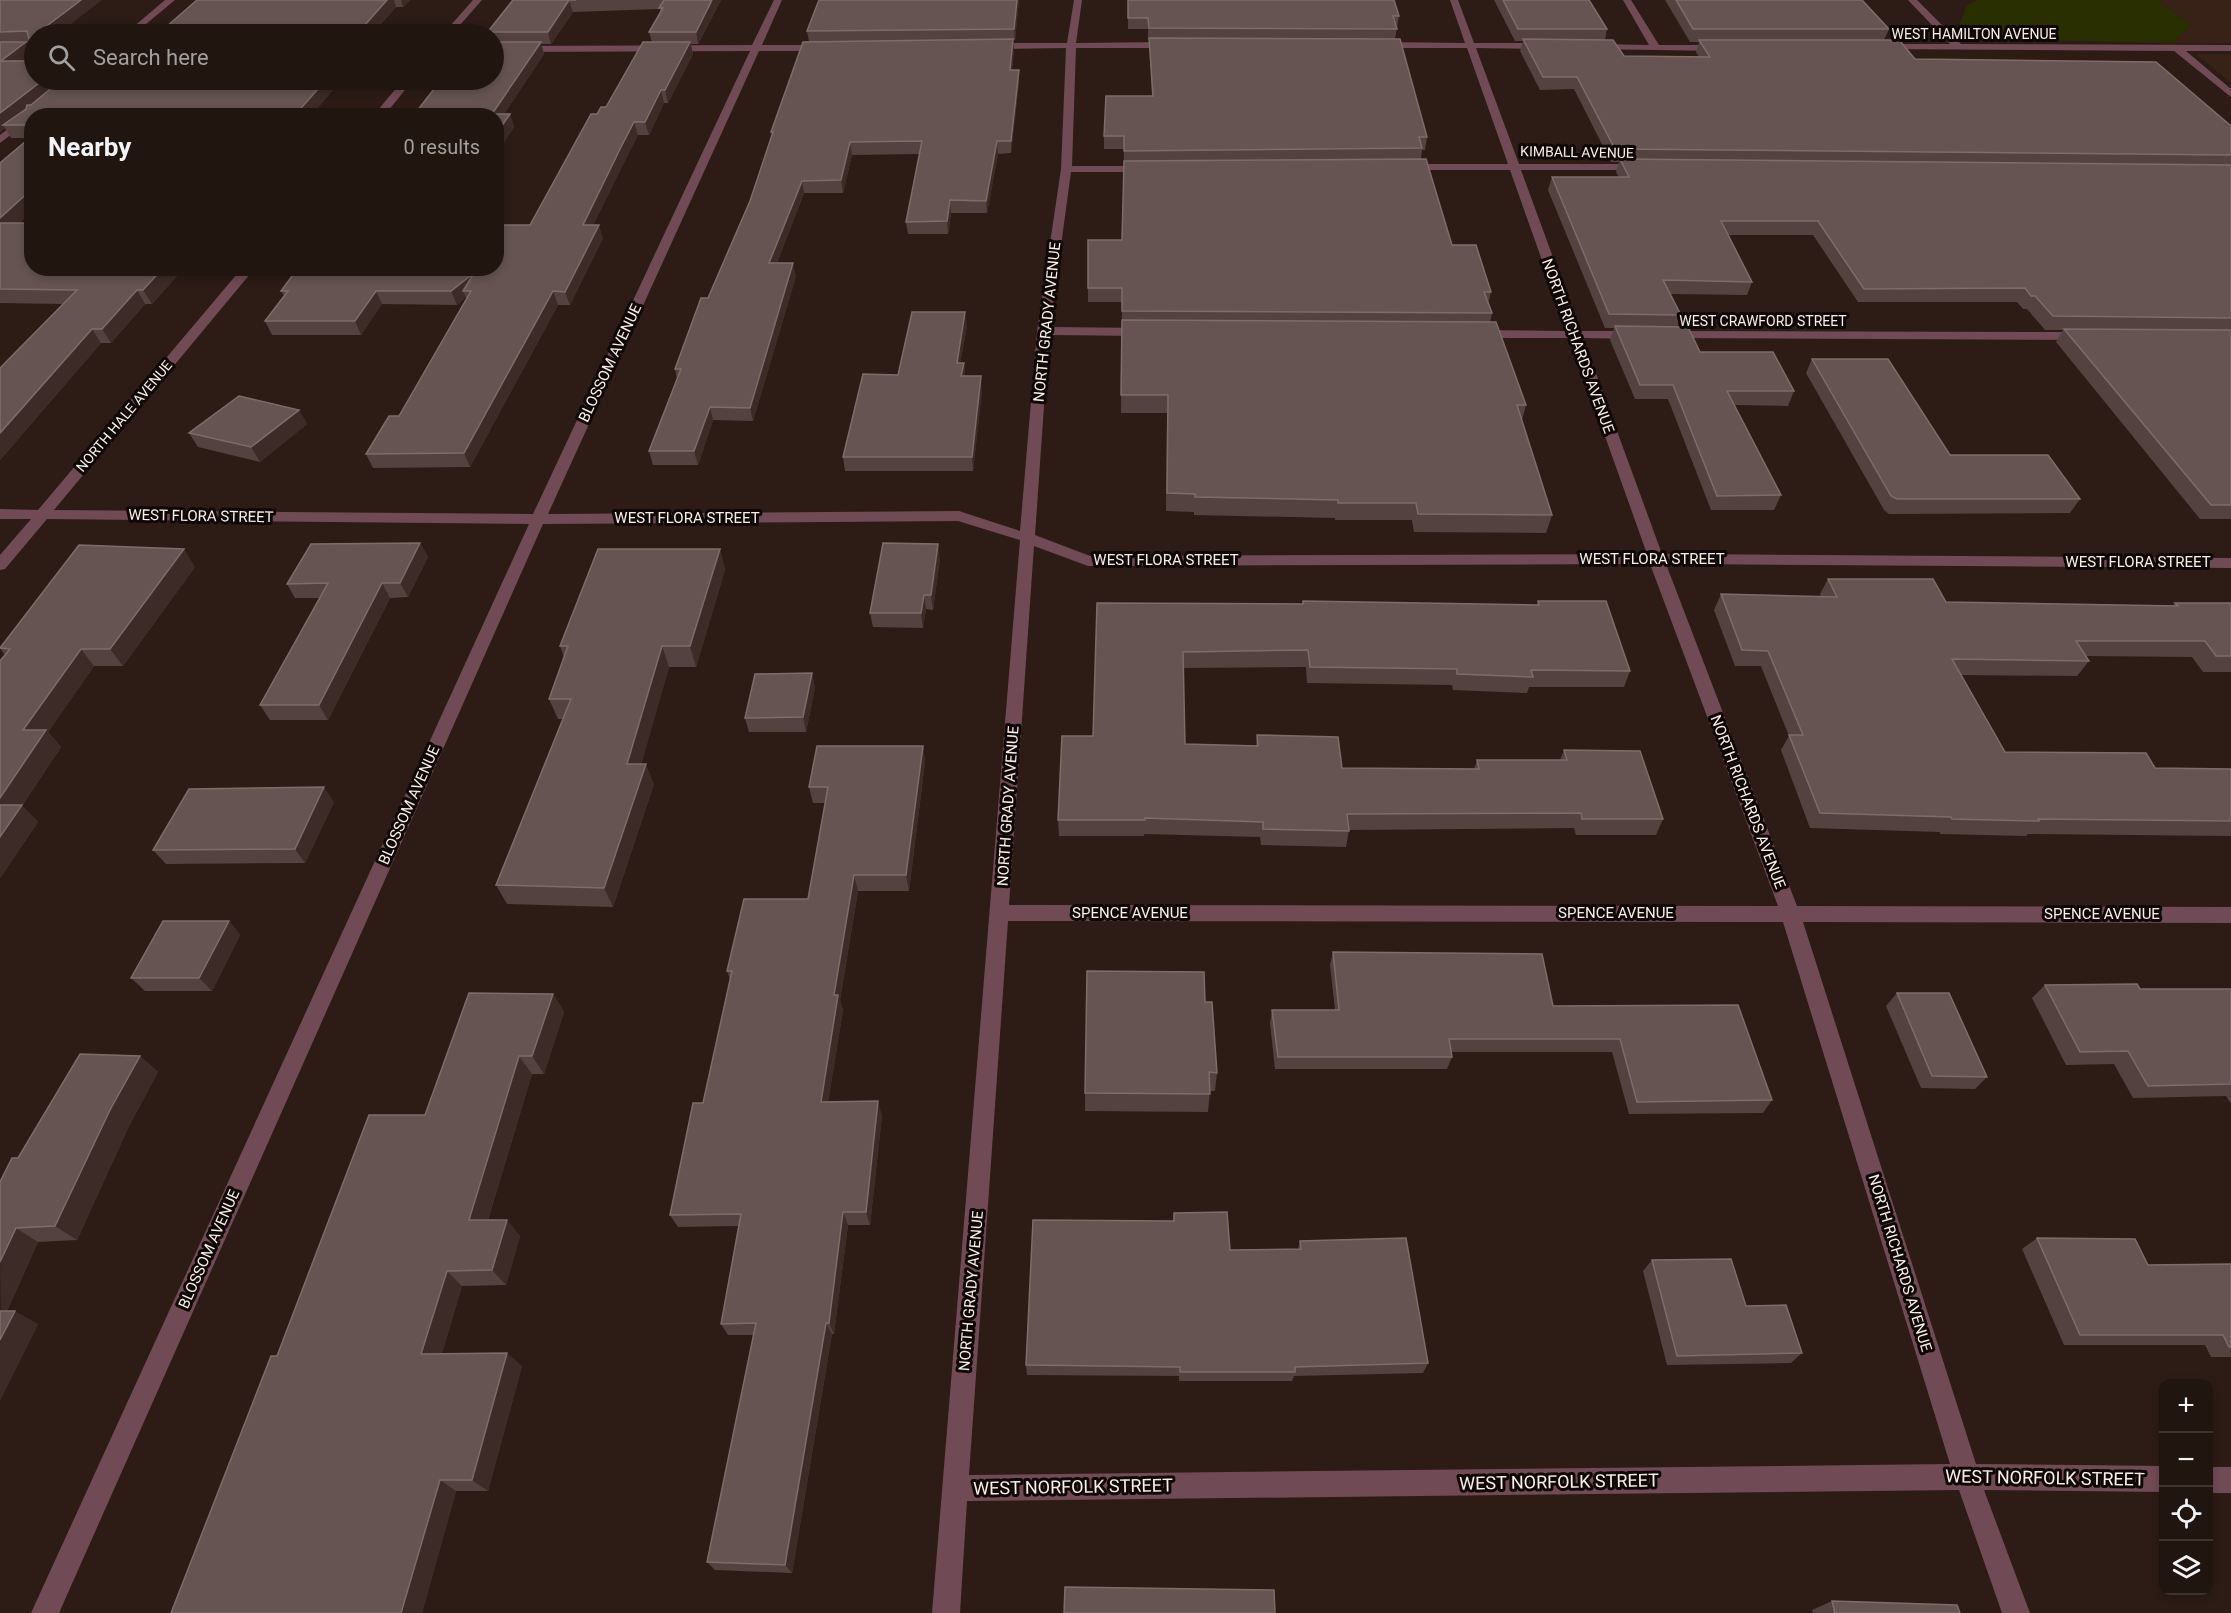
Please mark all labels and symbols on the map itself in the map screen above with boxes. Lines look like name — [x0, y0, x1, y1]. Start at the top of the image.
street label: WEST HAMILTON AVENUE — [1892, 26, 2056, 42]
street label: KIMBALL AVENUE — [1520, 143, 1634, 161]
street label: NORTH GRADY AVENUE — [1030, 241, 1064, 403]
street label: NORTH RICHARDS AVENUE — [1538, 256, 1618, 436]
street label: BLOSSOM AVENUE — [575, 301, 645, 425]
street label: WEST CRAWFORD STREET — [1679, 313, 1847, 329]
street label: NORTH HALE AVENUE — [73, 357, 175, 475]
street label: WEST FLORA STREET — [128, 506, 274, 526]
street label: WEST FLORA STREET — [614, 509, 760, 527]
street label: WEST FLORA STREET — [1579, 550, 1725, 568]
street label: WEST FLORA STREET — [1093, 551, 1239, 569]
street label: WEST FLORA STREET — [2065, 553, 2211, 571]
street label: NORTH RICHARDS AVENUE — [1707, 713, 1790, 892]
street label: NORTH GRADY AVENUE — [993, 725, 1023, 887]
street label: BLOSSOM AVENUE — [375, 742, 444, 867]
street label: SPENCE AVENUE — [1072, 904, 1188, 922]
street label: SPENCE AVENUE — [1558, 904, 1674, 922]
street label: SPENCE AVENUE — [2044, 905, 2160, 923]
street label: NORTH RICHARDS AVENUE — [1864, 1172, 1936, 1354]
street label: BLOSSOM AVENUE — [175, 1186, 244, 1311]
street label: NORTH GRADY AVENUE — [955, 1210, 987, 1372]
street label: WEST NORFOLK STREET — [1945, 1465, 2145, 1490]
street label: WEST NORFOLK STREET — [1459, 1469, 1659, 1494]
street label: WEST NORFOLK STREET — [973, 1474, 1173, 1499]

